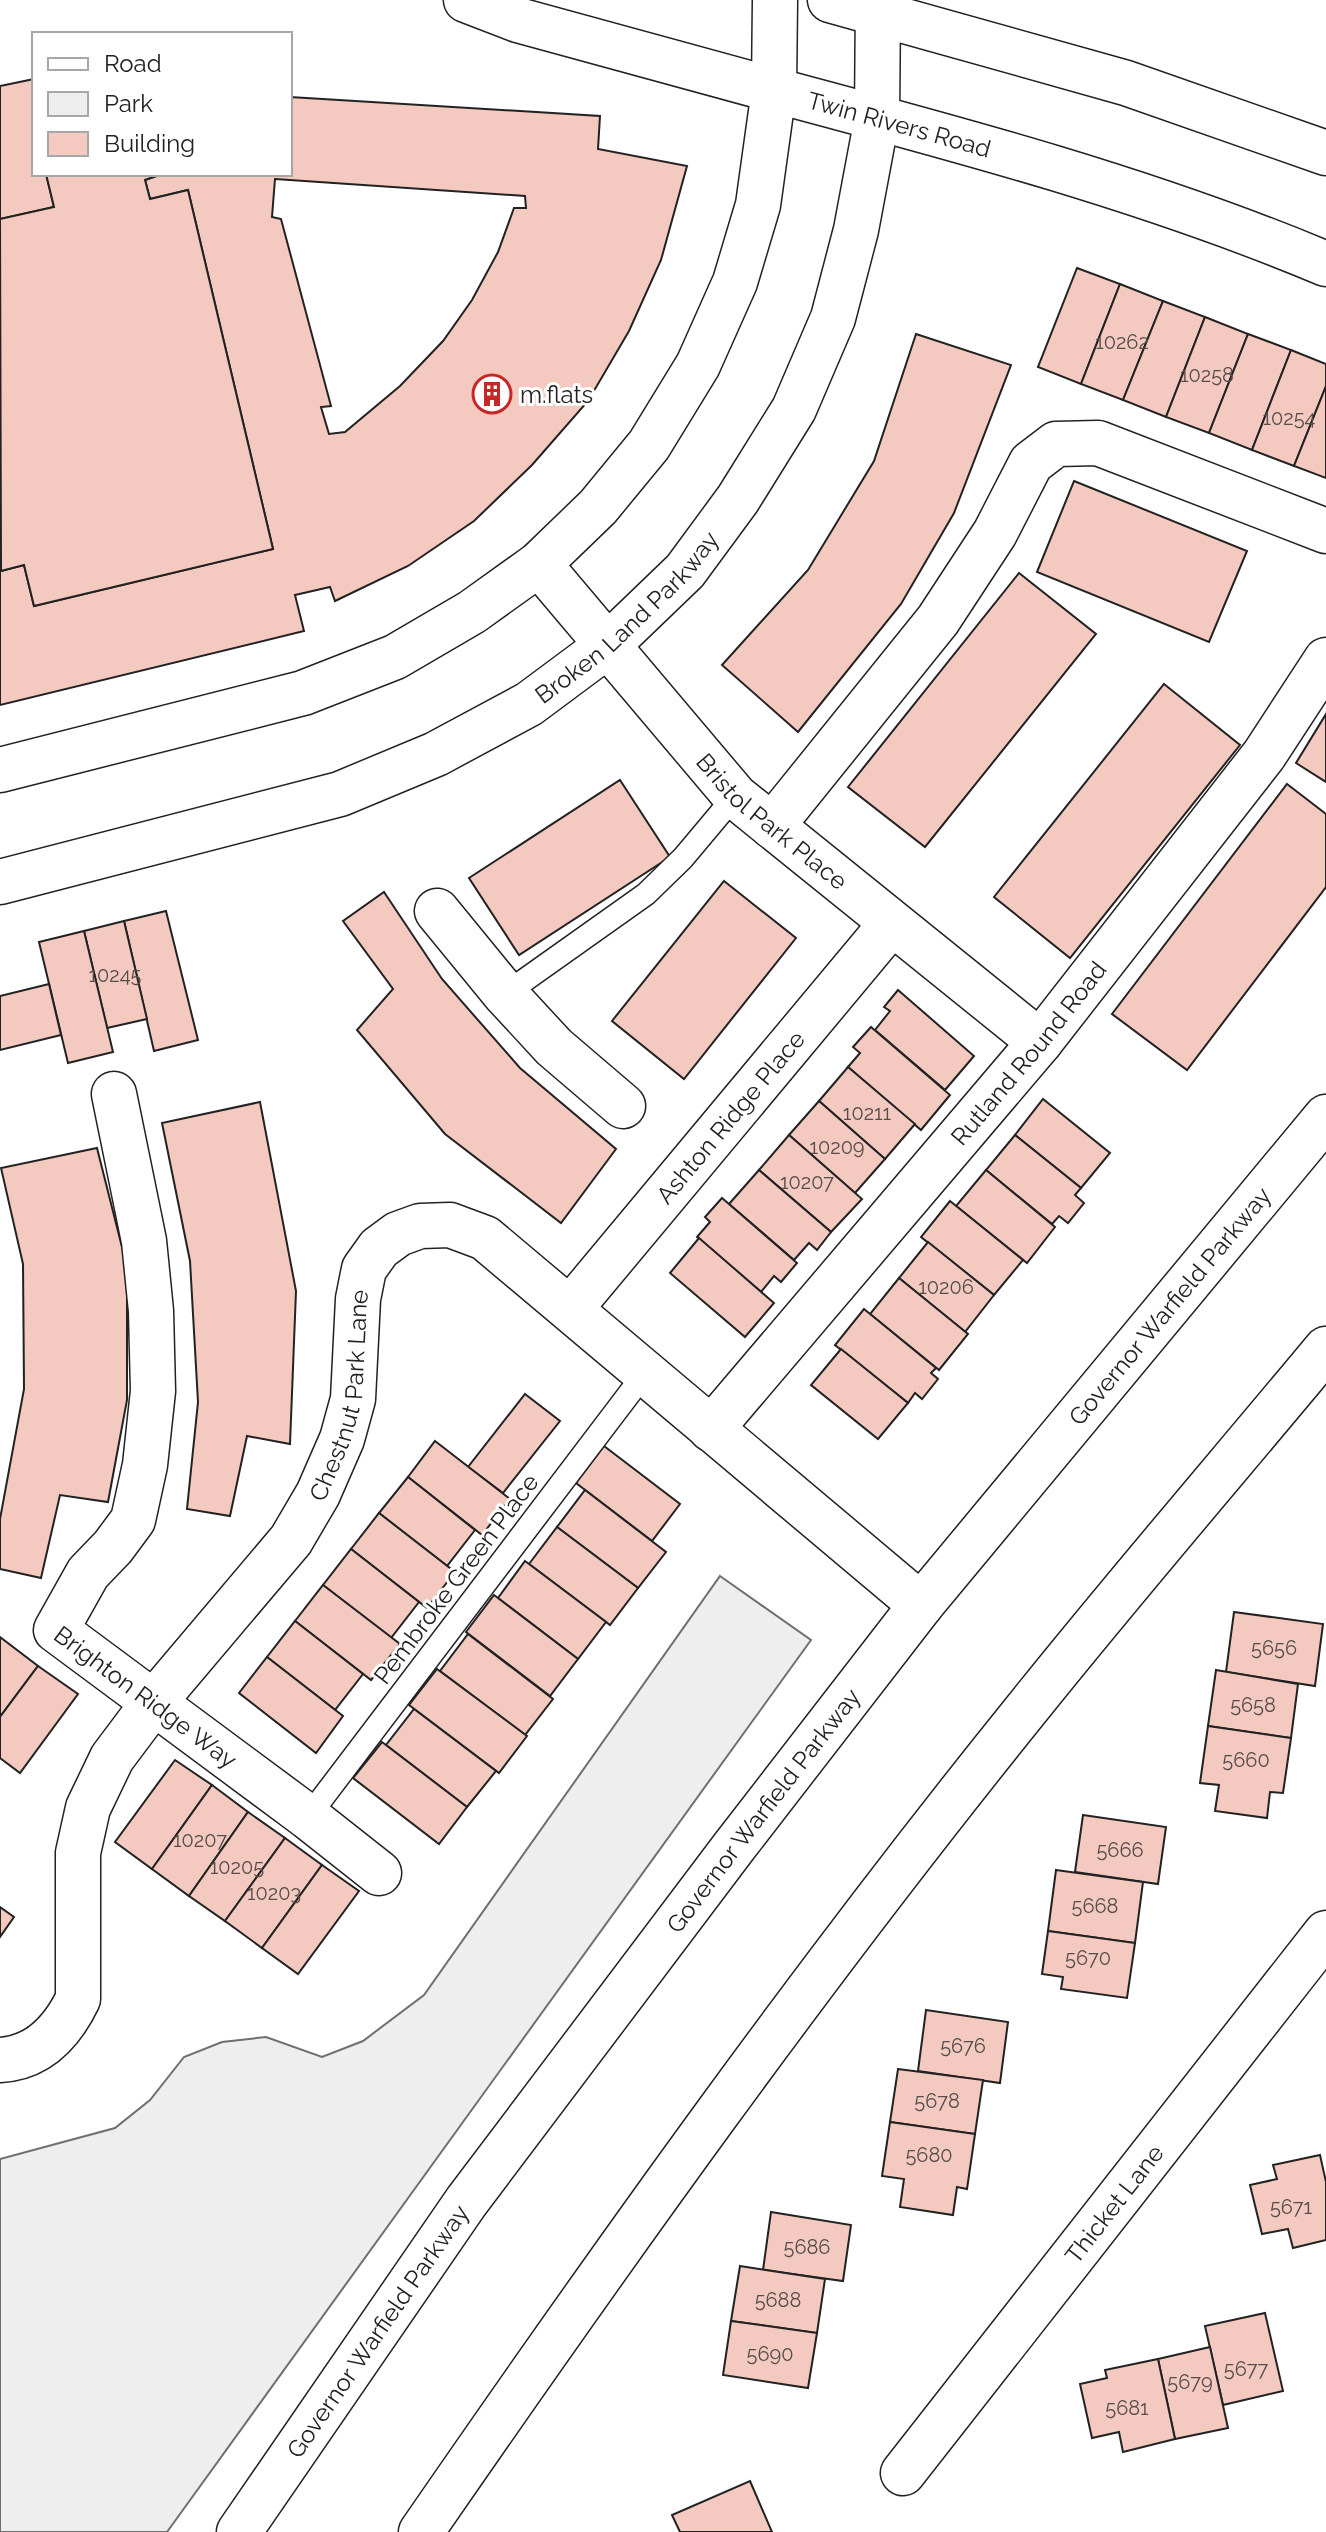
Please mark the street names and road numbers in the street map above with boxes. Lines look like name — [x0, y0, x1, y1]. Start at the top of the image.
street label: Twin Rivers Road — [805, 85, 994, 163]
street label: Broken Land Parkway — [529, 525, 724, 709]
street label: Bristol Park Place — [690, 747, 853, 895]
street label: Rutland Round Road — [944, 955, 1112, 1151]
street label: Ashton Ridge Place — [650, 1025, 810, 1209]
street label: Governor Warfield Parkway — [1062, 1181, 1276, 1431]
street label: Chestnut Park Lane — [302, 1287, 374, 1505]
street label: Pembroke Green Place — [368, 1468, 544, 1690]
street label: Brighton Ridge Way — [49, 1619, 243, 1774]
street label: Governor Warfield Parkway — [660, 1682, 866, 1938]
street label: Thicket Lane — [1059, 2139, 1169, 2269]
street label: Governor Warfield Parkway — [280, 2199, 474, 2463]

